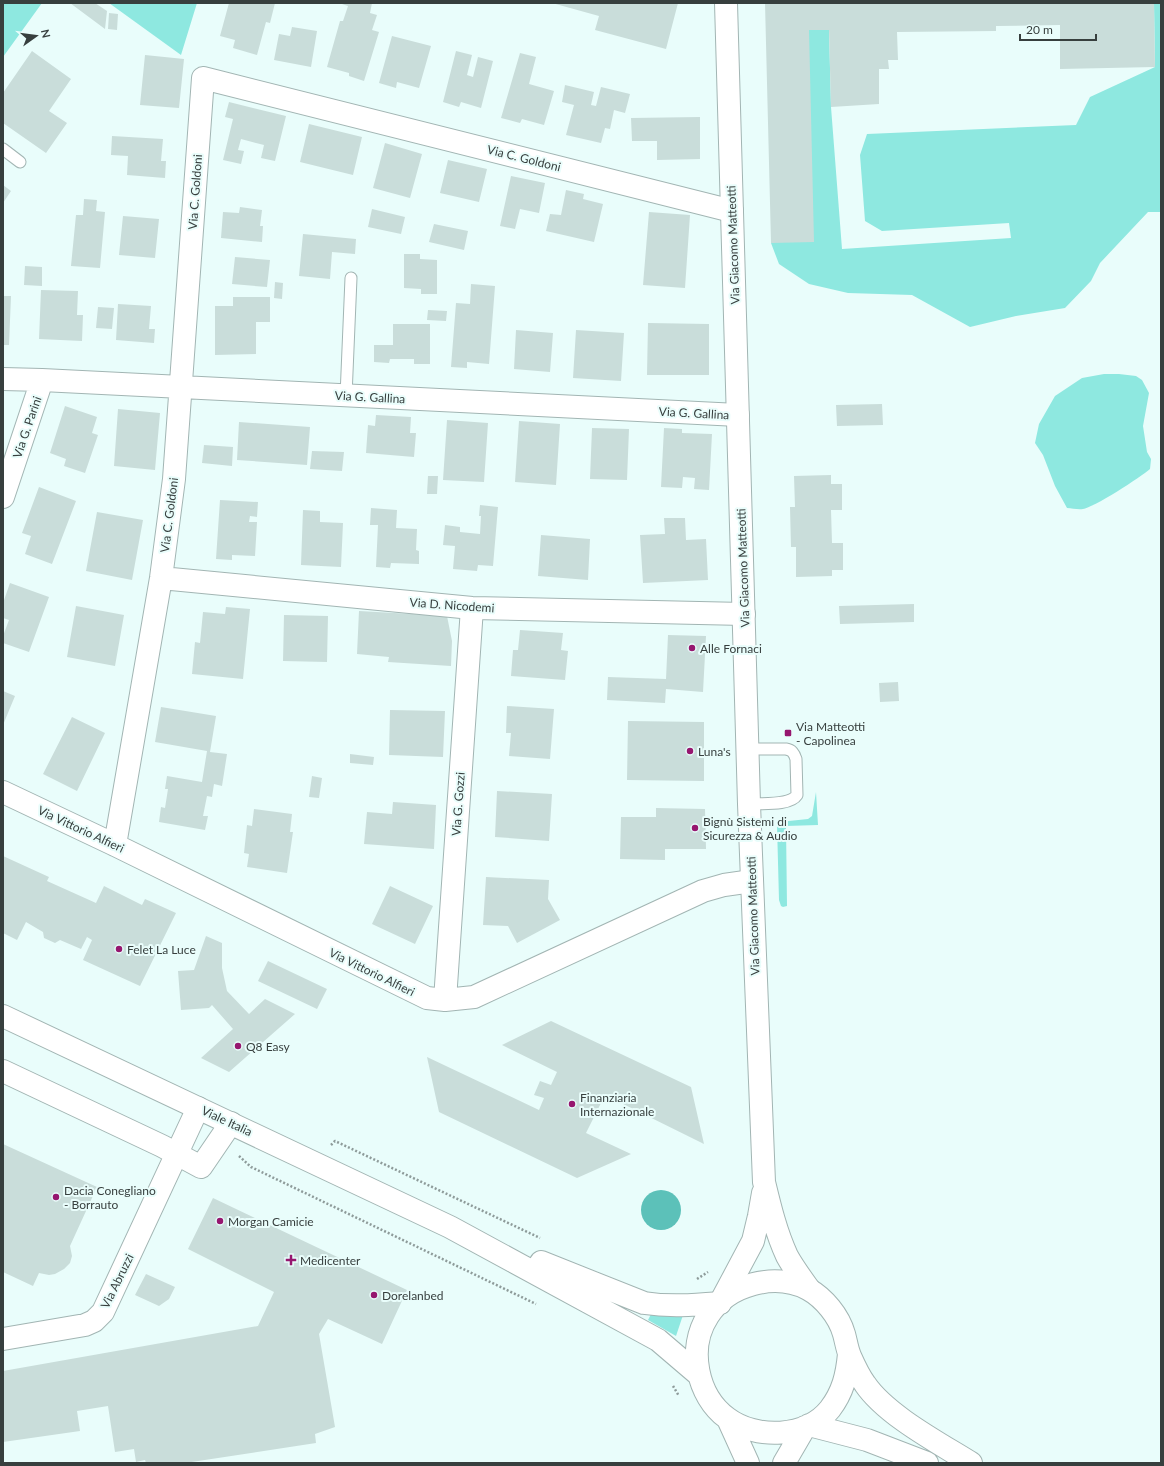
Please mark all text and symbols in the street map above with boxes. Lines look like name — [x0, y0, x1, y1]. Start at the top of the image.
north arrow — [16, 16, 56, 56]
scale bar — [1020, 16, 1096, 42]
text: 20 m — [1026, 22, 1053, 37]
text: N — [39, 28, 54, 39]
street label: Via C. Goldoni — [486, 142, 563, 174]
street label: Via C. Goldoni — [185, 154, 205, 230]
street label: Via Giacomo Matteotti — [723, 185, 743, 305]
street label: Via G. Gallina — [334, 388, 406, 406]
street label: Via G. Parini — [9, 394, 45, 460]
street label: Via G. Gallina — [658, 404, 730, 422]
street label: Via C. Goldoni — [157, 477, 181, 553]
street label: Via Giacomo Matteotti — [733, 508, 753, 628]
street label: Via D. Nicodemi — [409, 595, 495, 615]
place label: Alle Fornaci — [700, 641, 762, 656]
marker: Alle Fornaci — [687, 643, 697, 653]
place label: Via Matteotti - Capolinea — [796, 719, 865, 748]
marker: Via Matteotti - Capolinea — [783, 728, 793, 738]
place label: Luna's — [698, 744, 731, 759]
marker: Luna's — [685, 746, 695, 756]
street label: Via G. Gozzi — [448, 772, 468, 836]
street label: Via Vittorio Alfieri — [35, 802, 127, 856]
place label: Bignù Sistemi di Sicurezza & Audio — [703, 814, 798, 843]
marker: Bignù Sistemi di Sicurezza & Audio — [690, 823, 700, 833]
street label: Via Giacomo Matteotti — [743, 856, 763, 976]
place label: Felet La Luce — [127, 942, 196, 957]
marker: Felet La Luce — [114, 944, 124, 954]
street label: Via Vittorio Alfieri — [327, 945, 417, 999]
place label: Q8 Easy — [246, 1039, 291, 1054]
marker: Q8 Easy — [233, 1041, 243, 1051]
place label: Finanziaria Internazionale — [580, 1090, 654, 1119]
marker: Finanziaria Internazionale — [567, 1099, 577, 1109]
street label: Viale Italia — [199, 1103, 255, 1139]
place label: Dacia Conegliano - Borrauto — [64, 1183, 156, 1212]
marker: Dacia Conegliano - Borrauto — [51, 1192, 61, 1202]
place label: Morgan Camicie — [228, 1214, 314, 1229]
marker: Morgan Camicie — [215, 1216, 225, 1226]
street label: Via Abruzzi — [97, 1251, 137, 1311]
place label: Medicenter — [300, 1253, 361, 1268]
marker: Medicenter — [285, 1254, 297, 1266]
place label: Dorelanbed — [382, 1288, 444, 1303]
marker: Dorelanbed — [369, 1290, 379, 1300]

